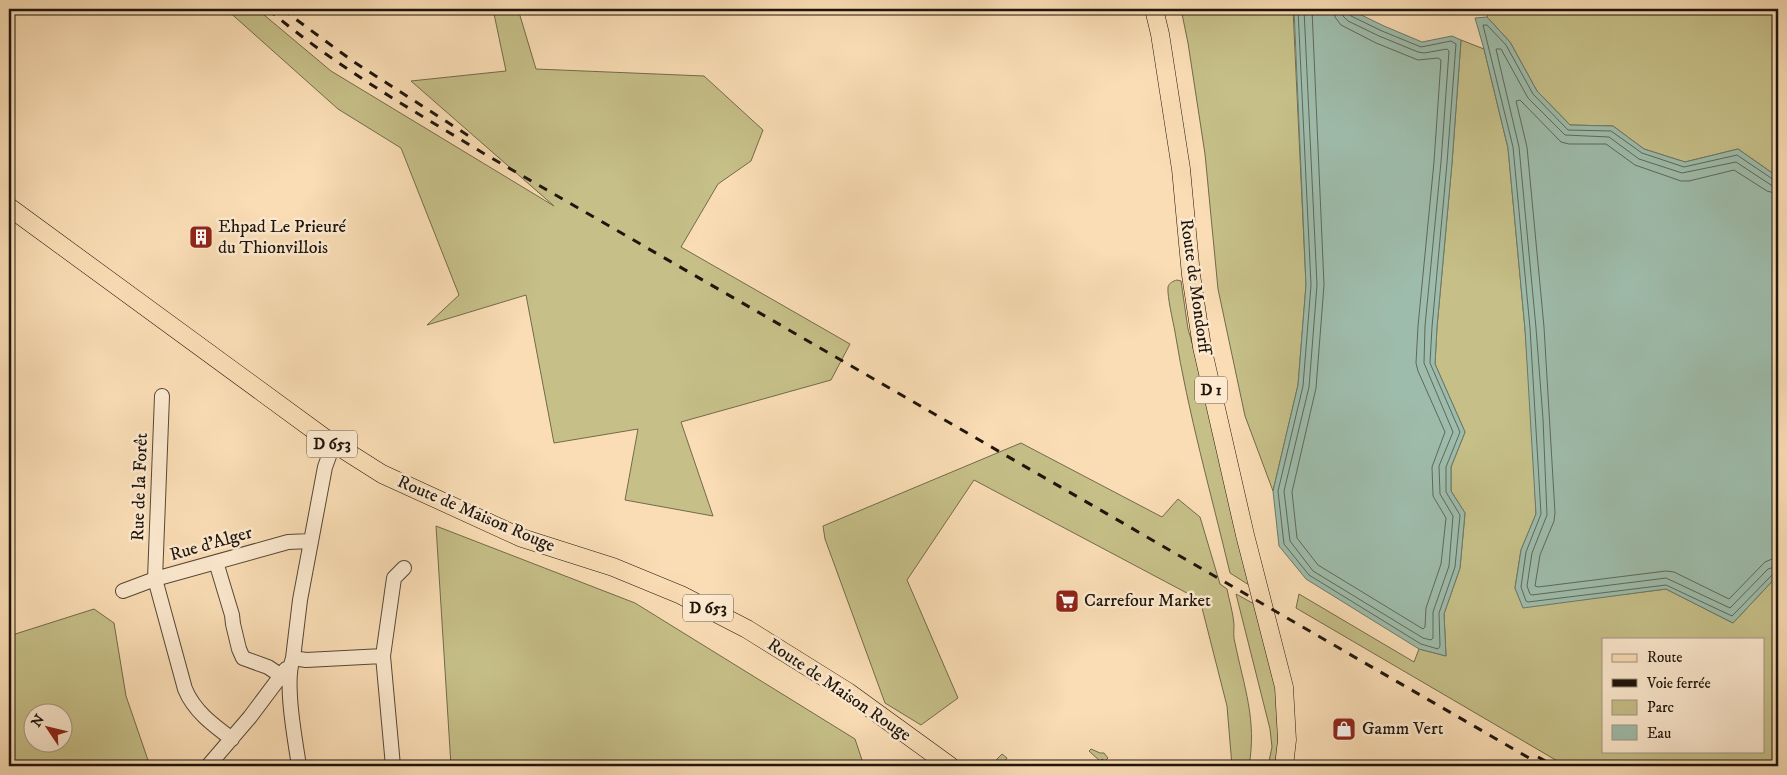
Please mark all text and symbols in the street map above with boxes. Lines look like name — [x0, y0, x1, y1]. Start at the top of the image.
place label: Ehpad Le Prieuré du Thionvillois — [218, 216, 347, 259]
street label: Route de Mondorff — [1175, 217, 1216, 358]
building icon: Ehpad Le Prieuré du Thionvillois — [188, 224, 214, 250]
road number: D 1 — [1195, 376, 1227, 404]
road number: D 653 — [307, 430, 357, 458]
street label: Rue de la Forêt — [127, 432, 153, 541]
street label: Route de Maison Rouge — [394, 471, 558, 557]
street label: Rue d'Alger — [167, 522, 255, 566]
supermarket icon: Carrefour Market — [1054, 588, 1080, 614]
place label: Carrefour Market — [1084, 590, 1211, 612]
road number: D 653 — [683, 594, 733, 622]
street label: Route de Maison Rouge — [763, 634, 915, 746]
legend — [1602, 638, 1764, 752]
text: Route — [1647, 648, 1682, 667]
text: Voie ferrée — [1646, 674, 1711, 693]
text: Parc — [1647, 698, 1675, 717]
north arrow — [22, 702, 72, 752]
text: N — [27, 711, 49, 731]
shop icon: Gamm Vert — [1331, 716, 1357, 742]
place label: Gamm Vert — [1362, 718, 1444, 740]
text: Eau — [1647, 724, 1671, 743]

